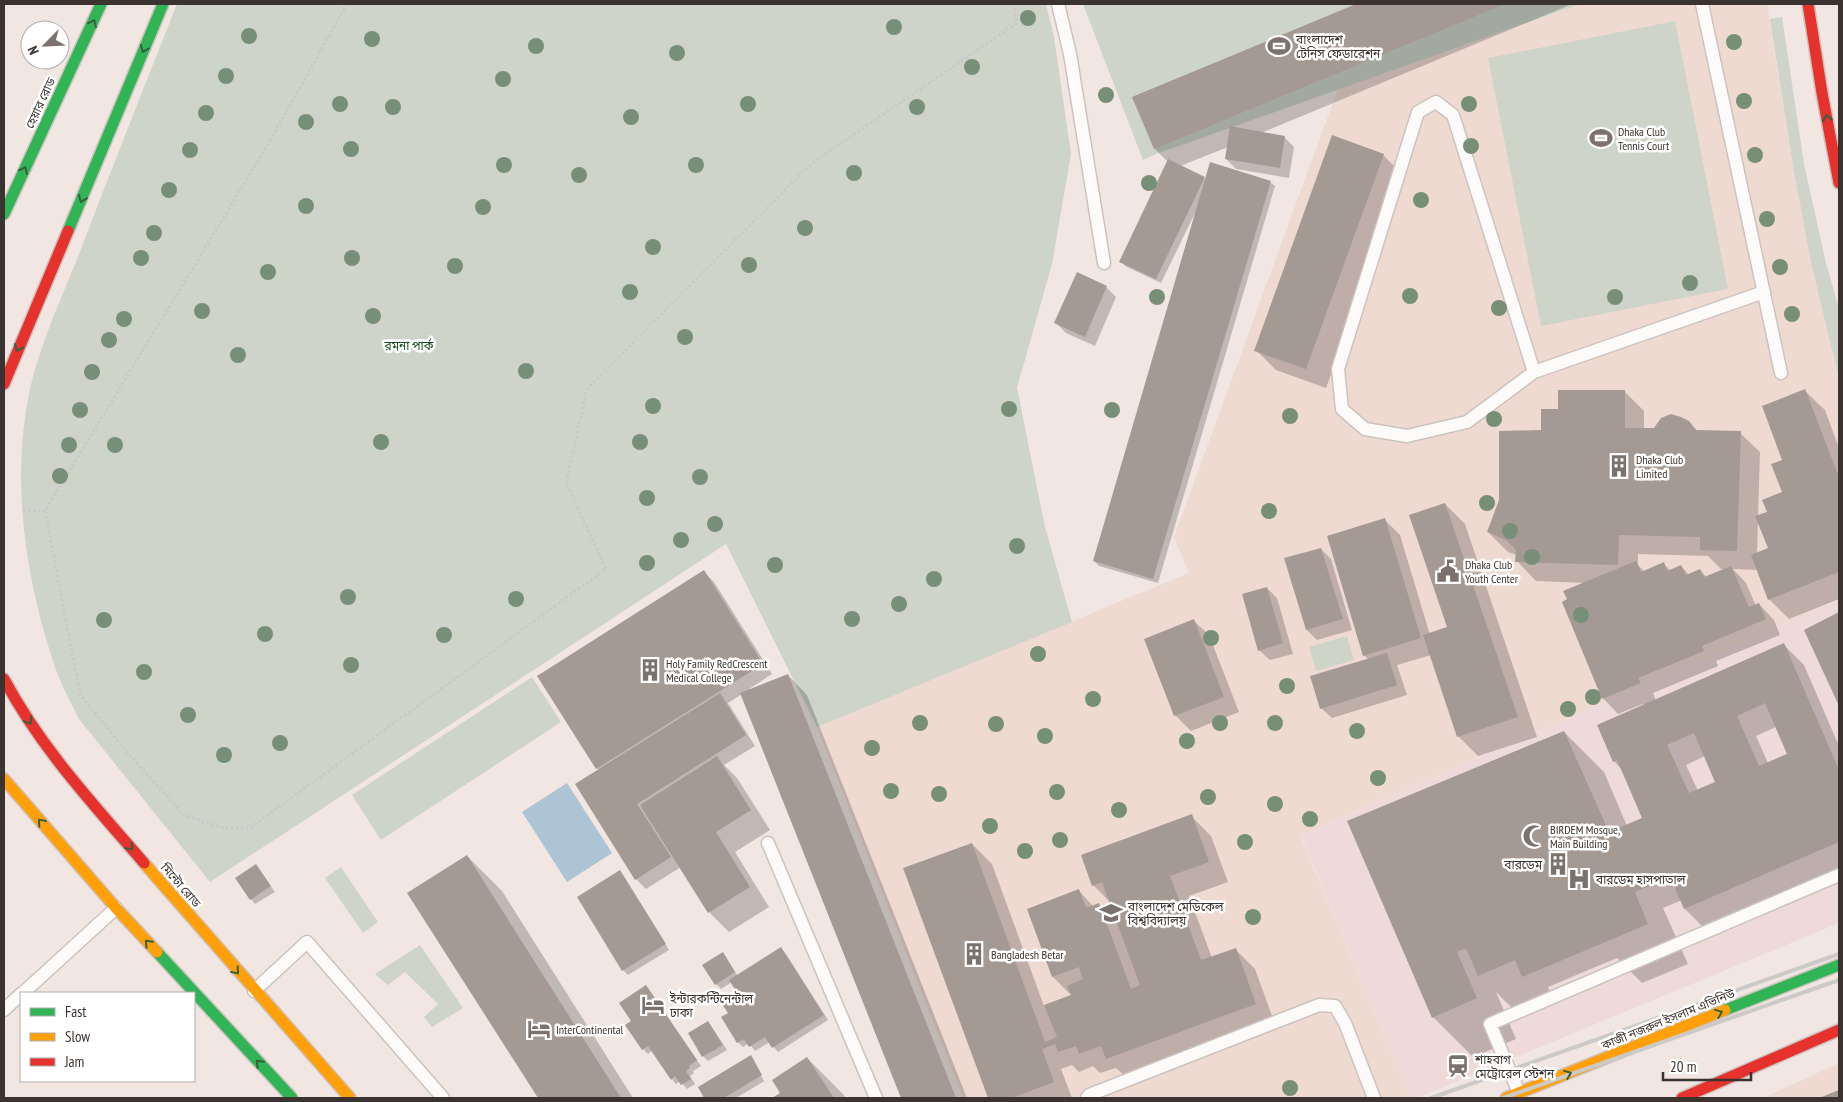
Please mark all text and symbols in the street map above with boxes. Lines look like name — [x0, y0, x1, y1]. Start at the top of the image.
one-way arrow — [86, 19, 97, 28]
north arrow — [20, 20, 70, 70]
place label: বাংলাদেশ টেনিস ফেডারেশন — [1295, 32, 1381, 61]
sports icon: বাংলাদেশ টেনিস ফেডারেশন — [1266, 33, 1292, 59]
text: N — [23, 43, 43, 57]
one-way arrow — [140, 44, 150, 53]
street label: হেয়ার রোড — [22, 75, 58, 131]
one-way arrow — [1822, 114, 1832, 122]
place label: Dhaka Club Tennis Court — [1618, 124, 1670, 153]
sports icon: Dhaka Club Tennis Court — [1588, 125, 1614, 151]
one-way arrow — [18, 166, 29, 175]
one-way arrow — [78, 194, 88, 203]
park label: রমনা পার্ক — [384, 338, 434, 353]
one-way arrow — [14, 343, 25, 352]
place label: Dhaka Club Limited — [1636, 452, 1683, 481]
building icon: Dhaka Club Limited — [1606, 453, 1632, 479]
place label: Dhaka Club Youth Center — [1465, 557, 1519, 586]
public building icon: Dhaka Club Youth Center — [1435, 558, 1461, 584]
place label: Holy Family RedCrescent Medical College — [666, 656, 768, 685]
building icon: Holy Family RedCrescent Medical College — [637, 657, 663, 683]
one-way arrow — [23, 715, 32, 724]
one-way arrow — [37, 818, 46, 827]
place label: BIRDEM Mosque, Main Building — [1550, 822, 1620, 851]
mosque icon: BIRDEM Mosque, Main Building — [1521, 823, 1547, 849]
one-way arrow — [125, 842, 134, 851]
building icon: বারডেম — [1545, 851, 1571, 877]
place label: বারডেম — [1503, 857, 1543, 872]
street label: মিন্টো রোড — [157, 859, 204, 910]
hospital icon: বারডেম হাসপাতাল — [1566, 866, 1592, 892]
place label: বারডেম হাসপাতাল — [1595, 872, 1686, 887]
place label: বাংলাদেশ মেডিকেল বিশ্ববিদ্যালয় — [1127, 899, 1224, 928]
school or university icon: বাংলাদেশ মেডিকেল বিশ্ববিদ্যালয় — [1098, 900, 1124, 926]
one-way arrow — [145, 940, 154, 949]
building icon: Bangladesh Betar — [961, 941, 987, 967]
place label: Bangladesh Betar — [991, 947, 1064, 962]
one-way arrow — [231, 965, 240, 974]
street label: কাজী নজরুল ইসলাম এভিনিউ — [1598, 985, 1737, 1053]
place label: ইন্টারকন্টিনেন্টাল ঢাকা — [669, 991, 753, 1020]
legend — [20, 992, 195, 1082]
hotel icon: ইন্টারকন্টিনেন্টাল ঢাকা — [640, 992, 666, 1018]
text: Fast — [65, 1002, 86, 1021]
one-way arrow — [1714, 1009, 1723, 1020]
hotel icon: InterContinental — [526, 1016, 552, 1042]
place label: InterContinental — [556, 1022, 624, 1037]
text: Slow — [65, 1027, 90, 1046]
scale bar — [1663, 1050, 1750, 1082]
text: Jam — [64, 1052, 84, 1071]
place label: শাহবাগ মেট্রোরেল স্টেশন — [1474, 1052, 1555, 1081]
station icon: শাহবাগ মেট্রোরেল স্টেশন — [1445, 1053, 1471, 1079]
text: 20 m — [1670, 1057, 1696, 1076]
one-way arrow — [256, 1059, 265, 1068]
one-way arrow — [1563, 1070, 1572, 1080]

